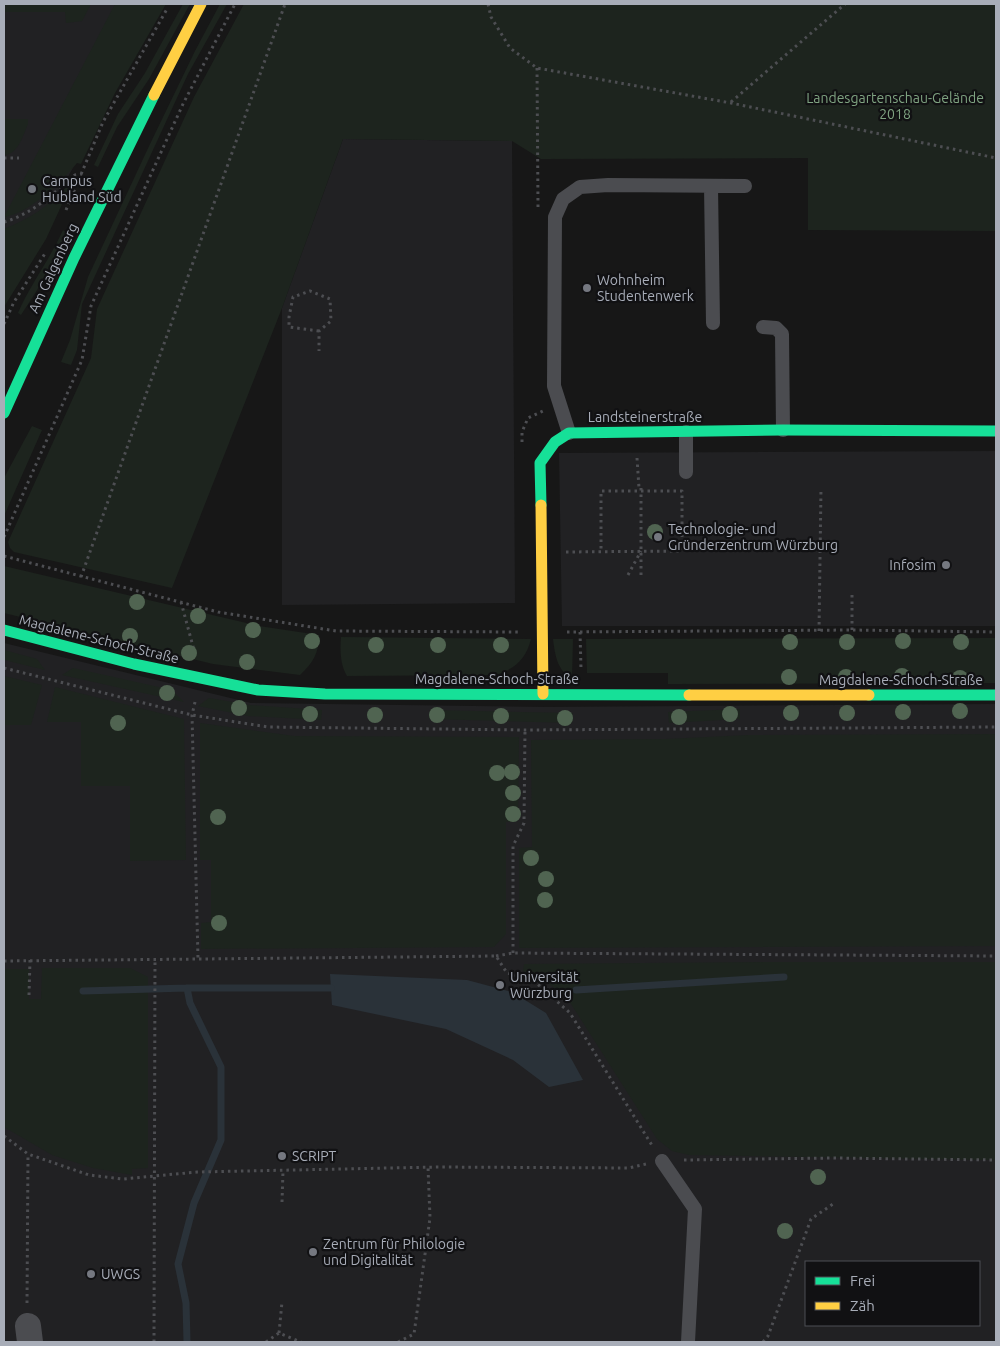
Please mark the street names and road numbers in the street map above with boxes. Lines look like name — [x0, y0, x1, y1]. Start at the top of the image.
street label: Am Galgenberg — [25, 220, 81, 316]
street label: Landsteinerstraße — [588, 409, 702, 425]
street label: Magdalene-Schoch-Straße — [17, 611, 181, 667]
street label: Magdalene-Schoch-Straße — [415, 671, 579, 687]
street label: Magdalene-Schoch-Straße — [819, 672, 983, 688]

